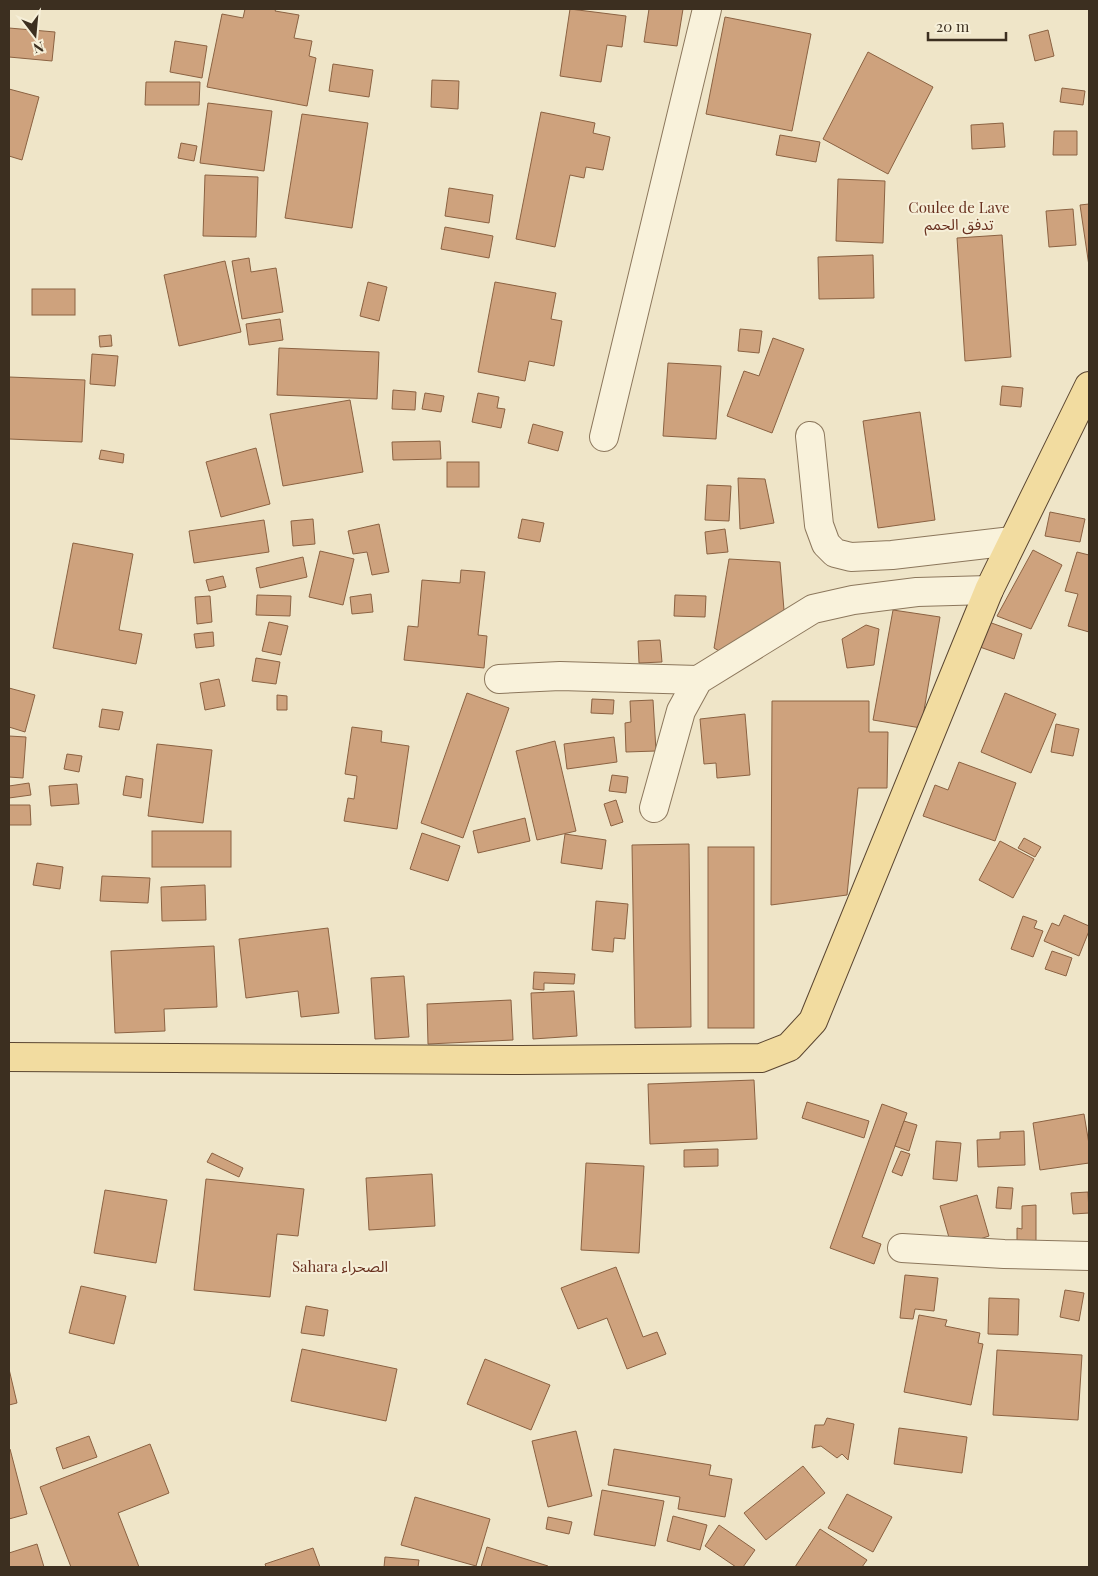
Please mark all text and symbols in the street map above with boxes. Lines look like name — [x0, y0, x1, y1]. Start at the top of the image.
north arrow — [10, 10, 60, 60]
scale bar — [928, 10, 1006, 42]
text: 20 m — [936, 16, 970, 36]
text: N — [31, 37, 46, 59]
district label: Coulee de Lave تدفق الحمم — [908, 197, 1010, 236]
district label: Sahara الصحراء — [292, 1256, 388, 1276]

